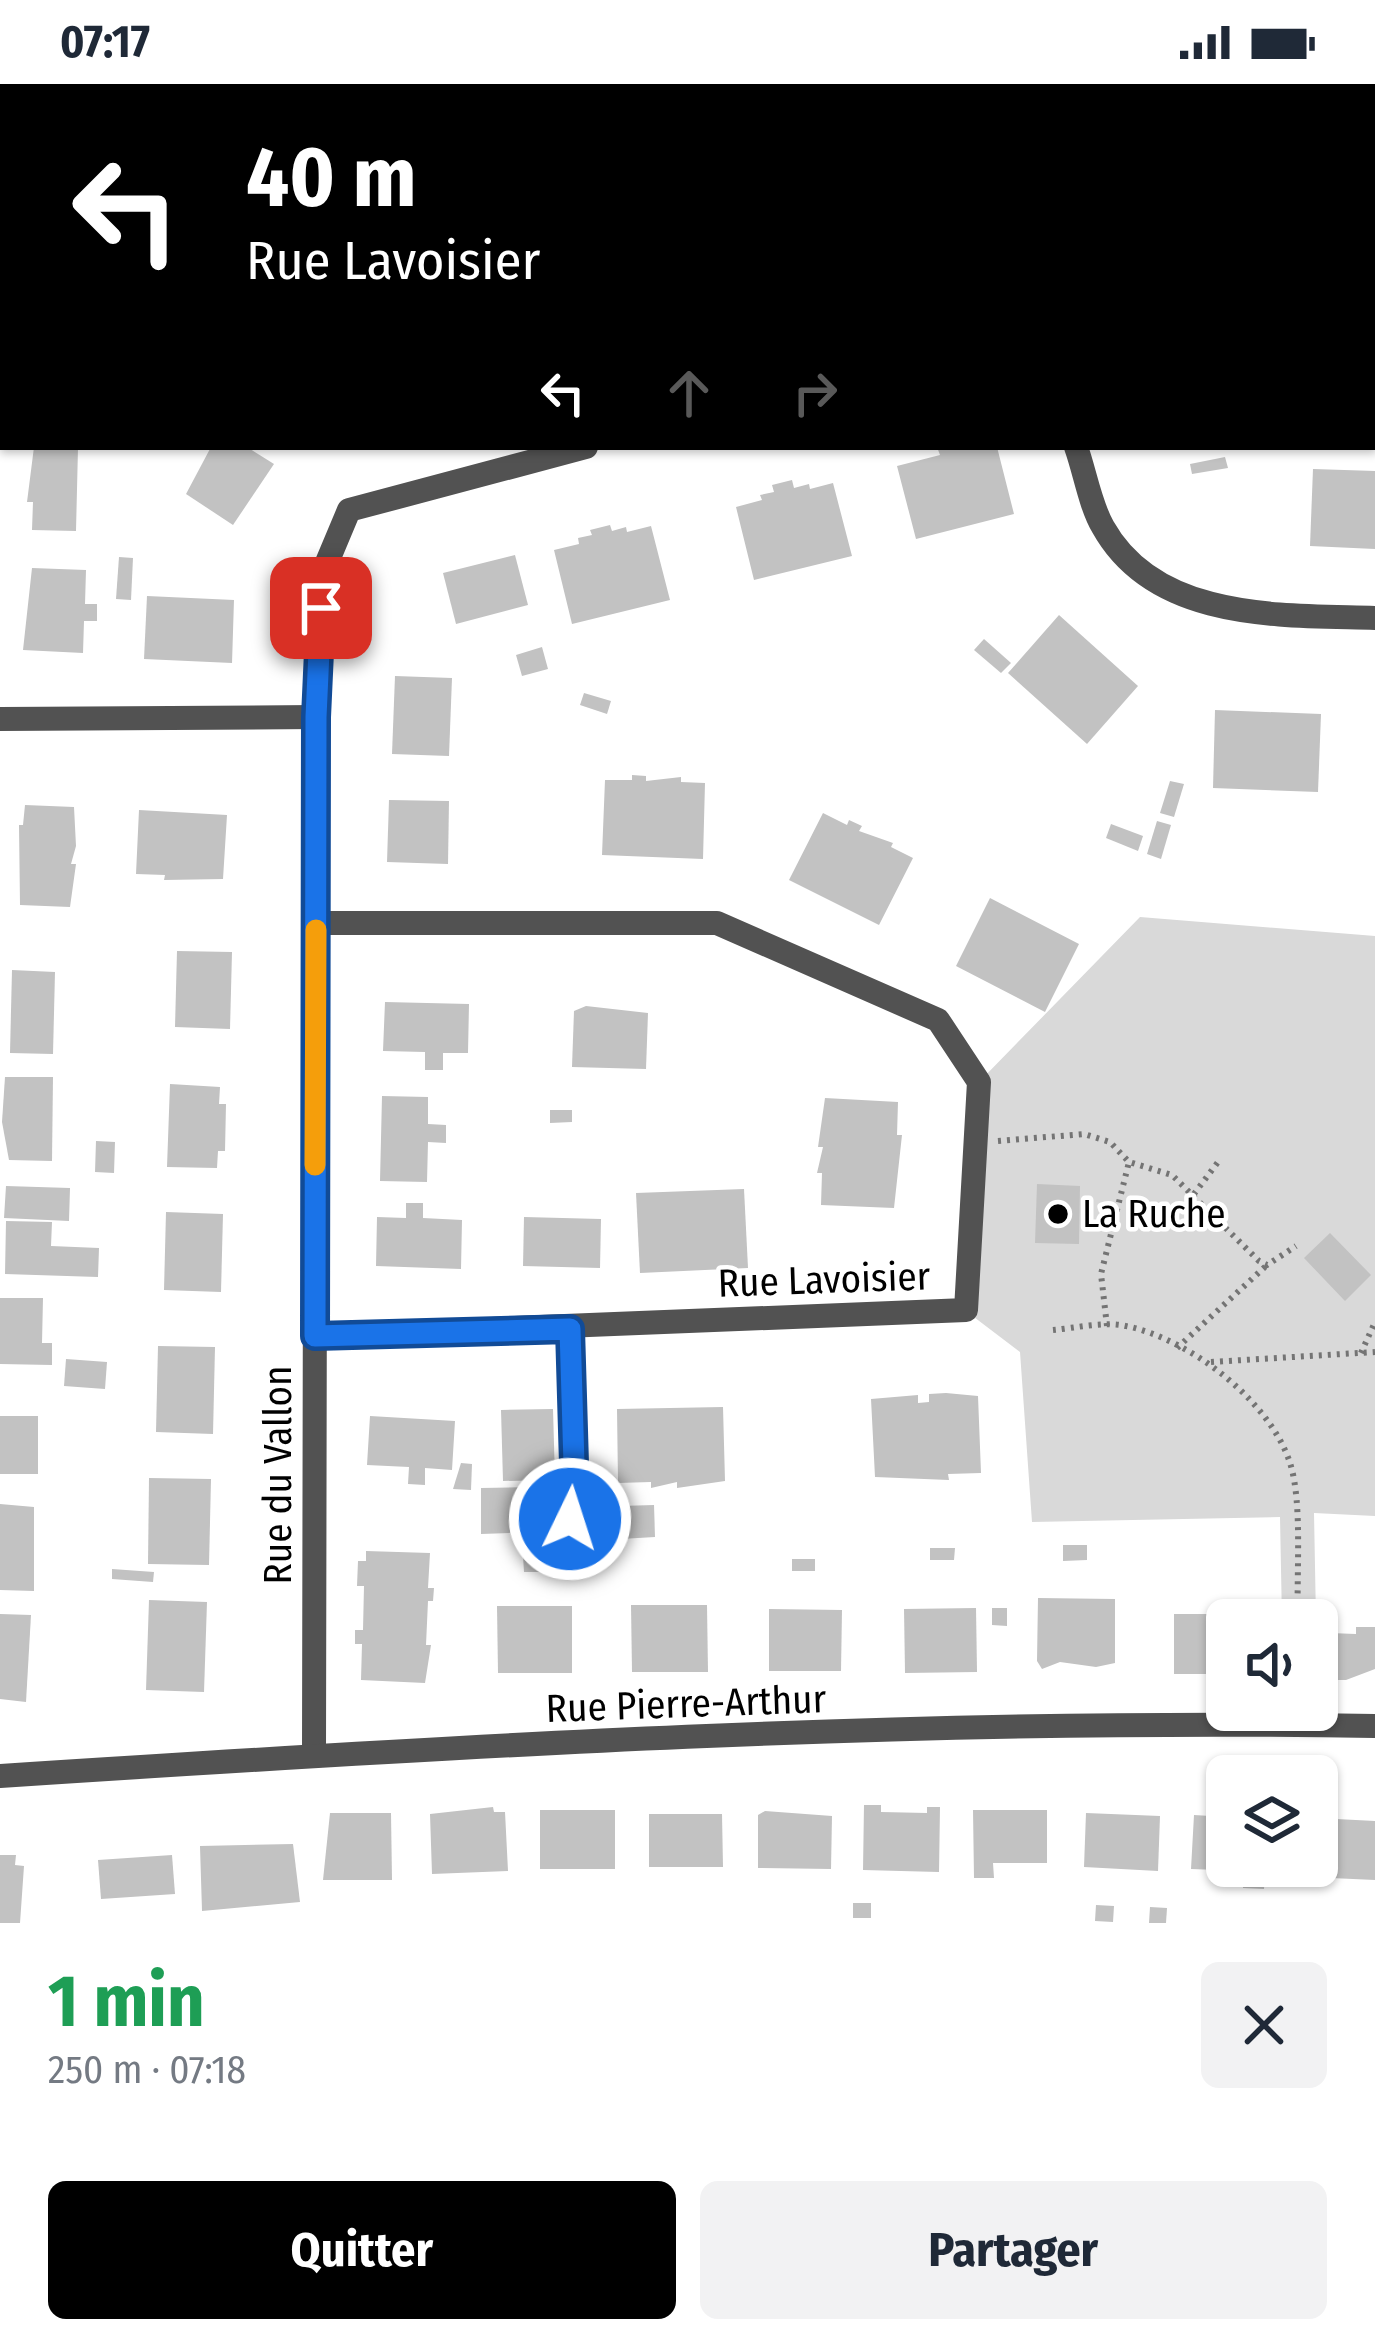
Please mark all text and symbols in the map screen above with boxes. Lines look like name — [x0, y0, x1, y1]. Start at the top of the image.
text: 07:17 — [60, 15, 150, 69]
text: 40 m — [246, 127, 417, 228]
icon: left — [48, 132, 204, 288]
text: Rue Lavoisier — [246, 229, 540, 293]
icon: left — [530, 360, 596, 426]
icon: ahead — [656, 360, 722, 426]
icon: right — [782, 360, 848, 426]
pin — [270, 557, 372, 659]
icon: arrive — [288, 575, 354, 641]
place label: La Ruche — [1082, 1191, 1225, 1237]
marker: La Ruche — [1045, 1201, 1071, 1227]
street label: Rue Lavoisier — [717, 1253, 931, 1307]
street label: Rue du Vallon — [255, 1365, 301, 1585]
position arrow — [507, 1456, 633, 1582]
map controls — [1206, 1599, 1338, 1887]
button: sound — [1206, 1599, 1338, 1731]
street label: Rue Pierre-Arthur — [545, 1676, 827, 1732]
button: layers — [1206, 1755, 1338, 1887]
text: 1 min — [48, 1959, 205, 2045]
button: close — [1201, 1962, 1327, 2088]
text: 250 m · 07:18 — [48, 2047, 246, 2093]
button: Quitter — [48, 2181, 676, 2319]
button: Partager — [700, 2181, 1327, 2319]

